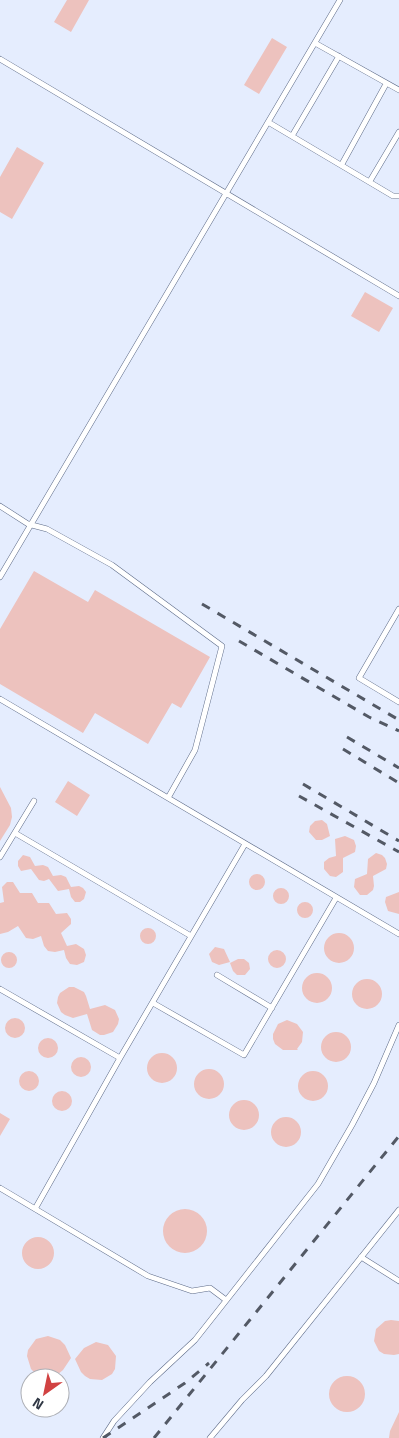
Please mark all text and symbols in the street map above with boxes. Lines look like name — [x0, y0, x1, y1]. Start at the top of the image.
north arrow — [20, 1368, 70, 1418]
text: N — [28, 1393, 47, 1416]

